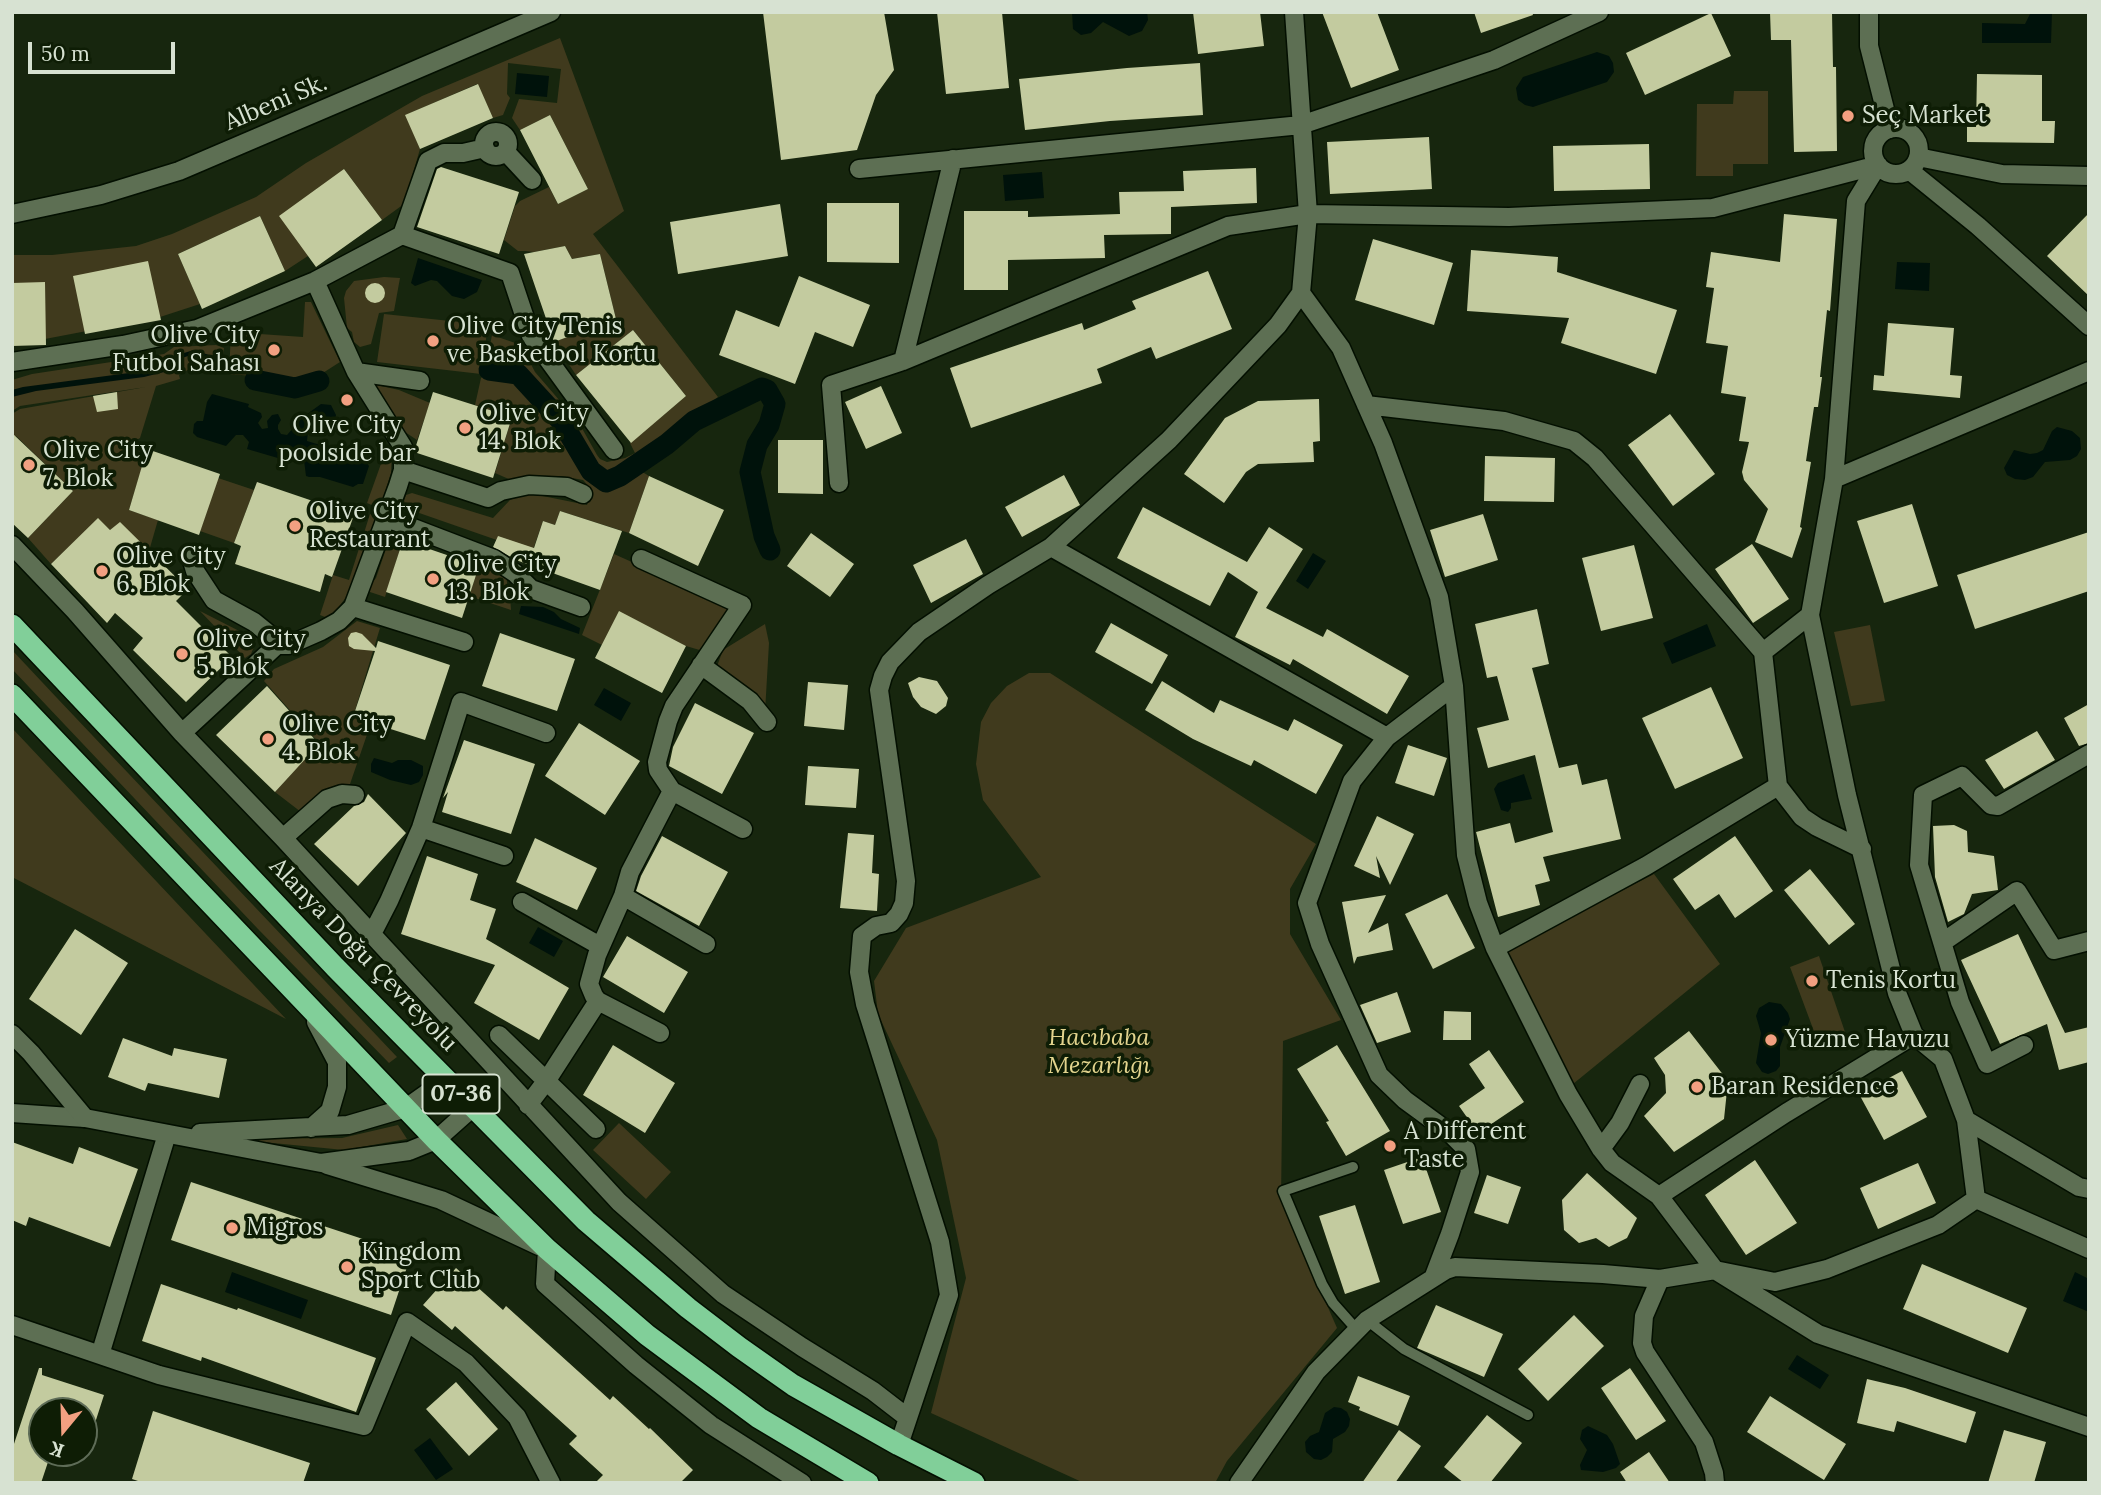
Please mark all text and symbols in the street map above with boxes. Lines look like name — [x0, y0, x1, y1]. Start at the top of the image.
scale bar — [32, 28, 178, 72]
text: 50 m — [41, 40, 90, 67]
street label: Albeni Sk. — [220, 69, 332, 137]
place label: Seç Market — [1862, 102, 1987, 130]
marker: Seç Market — [1840, 108, 1856, 124]
place label: Olive City Tenis ve Basketbol Kortu — [447, 313, 657, 369]
place label: Olive City Futbol Sahası — [112, 322, 260, 378]
marker: Olive City Tenis ve Basketbol Kortu — [425, 333, 441, 349]
marker: Olive City Futbol Sahası — [266, 342, 282, 358]
marker: Olive City poolside bar — [339, 392, 355, 408]
place label: Olive City 14. Blok — [479, 400, 589, 456]
place label: Olive City poolside bar — [278, 412, 416, 468]
marker: Olive City 14. Blok — [457, 420, 473, 436]
place label: Olive City 7. Blok — [43, 437, 153, 493]
marker: Olive City 7. Blok — [21, 457, 37, 473]
place label: Olive City Restaurant — [309, 498, 430, 554]
marker: Olive City Restaurant — [287, 518, 303, 534]
place label: Olive City 6. Blok — [116, 543, 226, 599]
place label: Olive City 13. Blok — [447, 551, 557, 607]
marker: Olive City 6. Blok — [94, 563, 110, 579]
marker: Olive City 13. Blok — [425, 571, 441, 587]
place label: Olive City 5. Blok — [196, 626, 306, 682]
marker: Olive City 5. Blok — [174, 646, 190, 662]
place label: Olive City 4. Blok — [282, 711, 392, 767]
marker: Olive City 4. Blok — [260, 731, 276, 747]
street label: Alanya Doğu Çevreyolu — [263, 852, 463, 1058]
place label: Tenis Kortu — [1826, 967, 1956, 995]
marker: Tenis Kortu — [1804, 973, 1820, 989]
park label: Hacıbaba Mezarlığı — [1047, 1024, 1151, 1080]
place label: Yüzme Havuzu — [1785, 1026, 1950, 1054]
marker: Yüzme Havuzu — [1763, 1032, 1779, 1048]
place label: Baran Residence — [1711, 1073, 1895, 1101]
road number: 07-36 — [422, 1074, 500, 1114]
marker: Baran Residence — [1689, 1079, 1705, 1095]
place label: A Different Taste — [1404, 1118, 1526, 1174]
marker: A Different Taste — [1382, 1138, 1398, 1154]
place label: Migros — [246, 1214, 323, 1242]
marker: Migros — [224, 1220, 240, 1236]
place label: Kingdom Sport Club — [361, 1239, 481, 1295]
marker: Kingdom Sport Club — [339, 1259, 355, 1275]
north arrow — [28, 1397, 98, 1467]
text: K — [47, 1436, 67, 1464]

